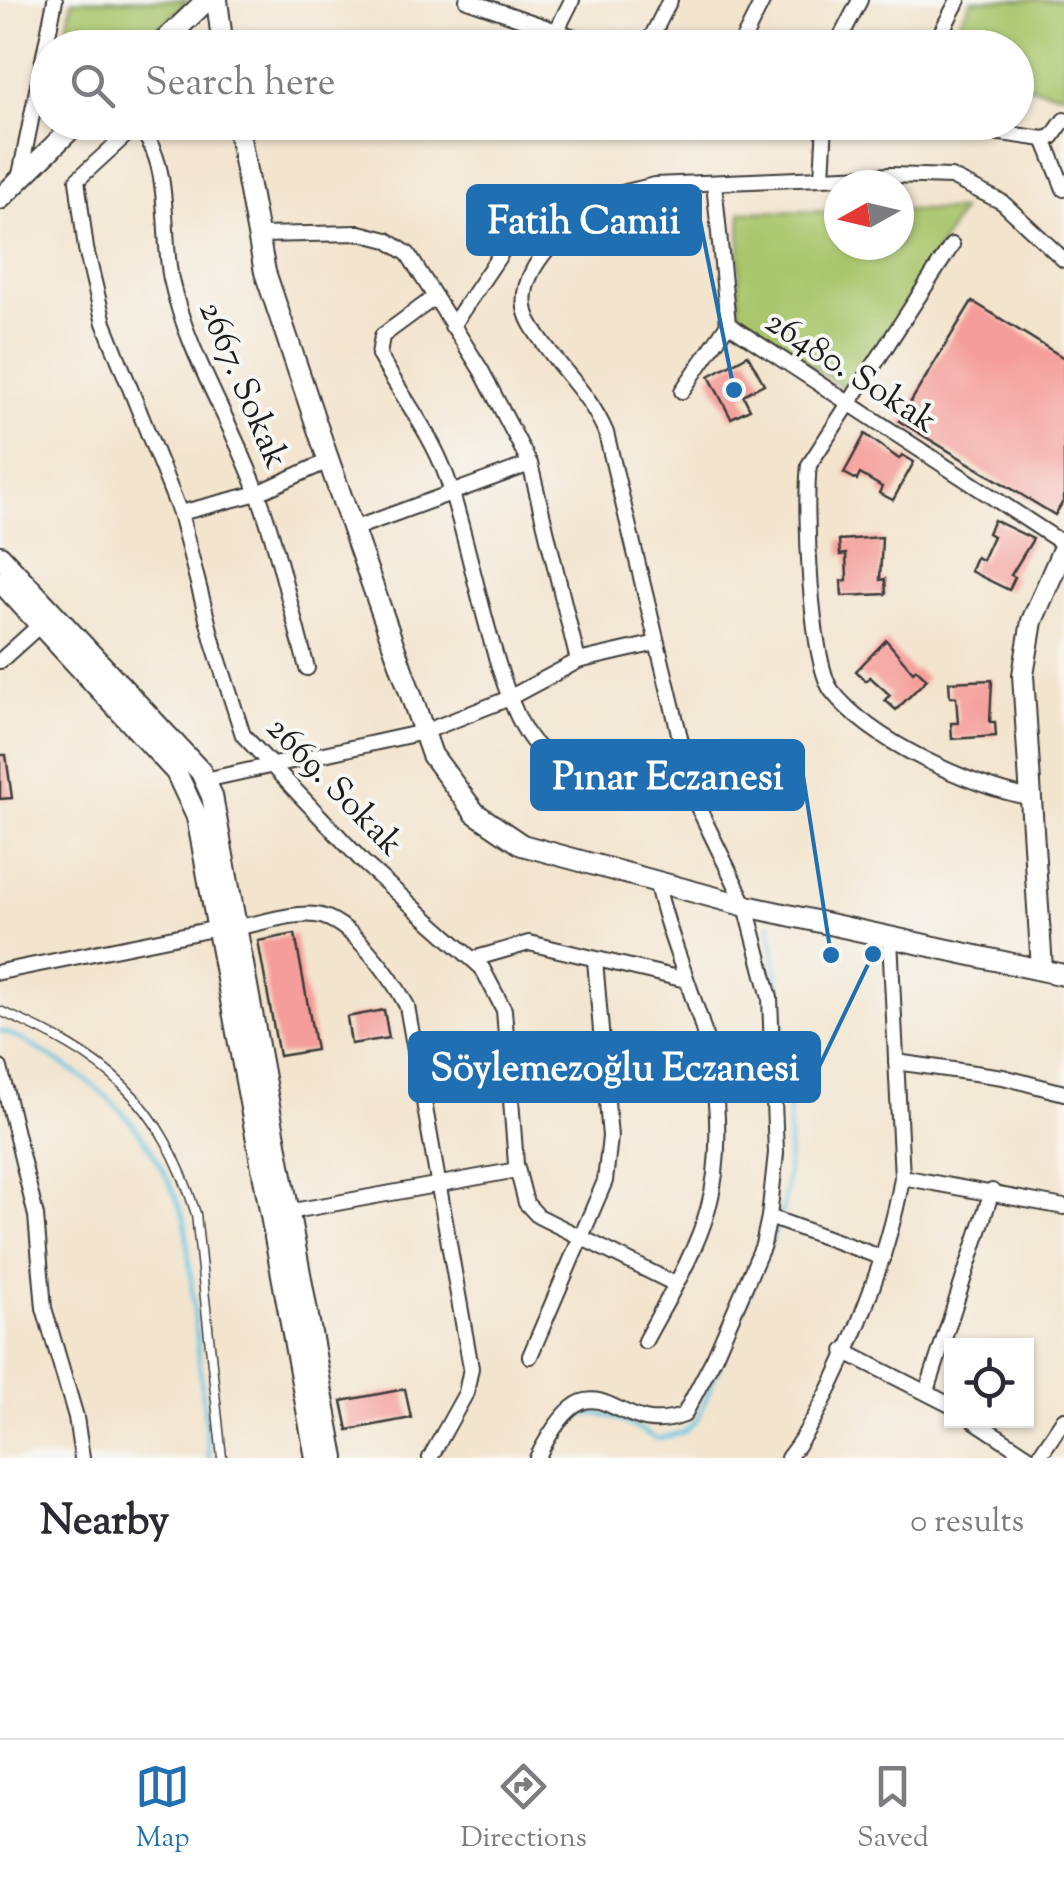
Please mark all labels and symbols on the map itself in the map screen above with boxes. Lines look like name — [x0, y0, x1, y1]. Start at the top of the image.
north arrow — [824, 170, 914, 260]
callout: Fatih Camii — [468, 186, 700, 254]
text: Fatih Camii — [488, 197, 680, 251]
street label: 2667. Sokak — [184, 294, 300, 477]
street label: 26480. Sokak — [754, 298, 946, 448]
street label: 2669. Sokak — [253, 705, 414, 869]
callout: Pınar Eczanesi — [532, 741, 803, 809]
text: Pınar Eczanesi — [552, 753, 784, 807]
callout: Söylemezoğlu Eczanesi — [410, 1033, 819, 1101]
text: Söylemezoğlu Eczanesi — [430, 1044, 800, 1098]

